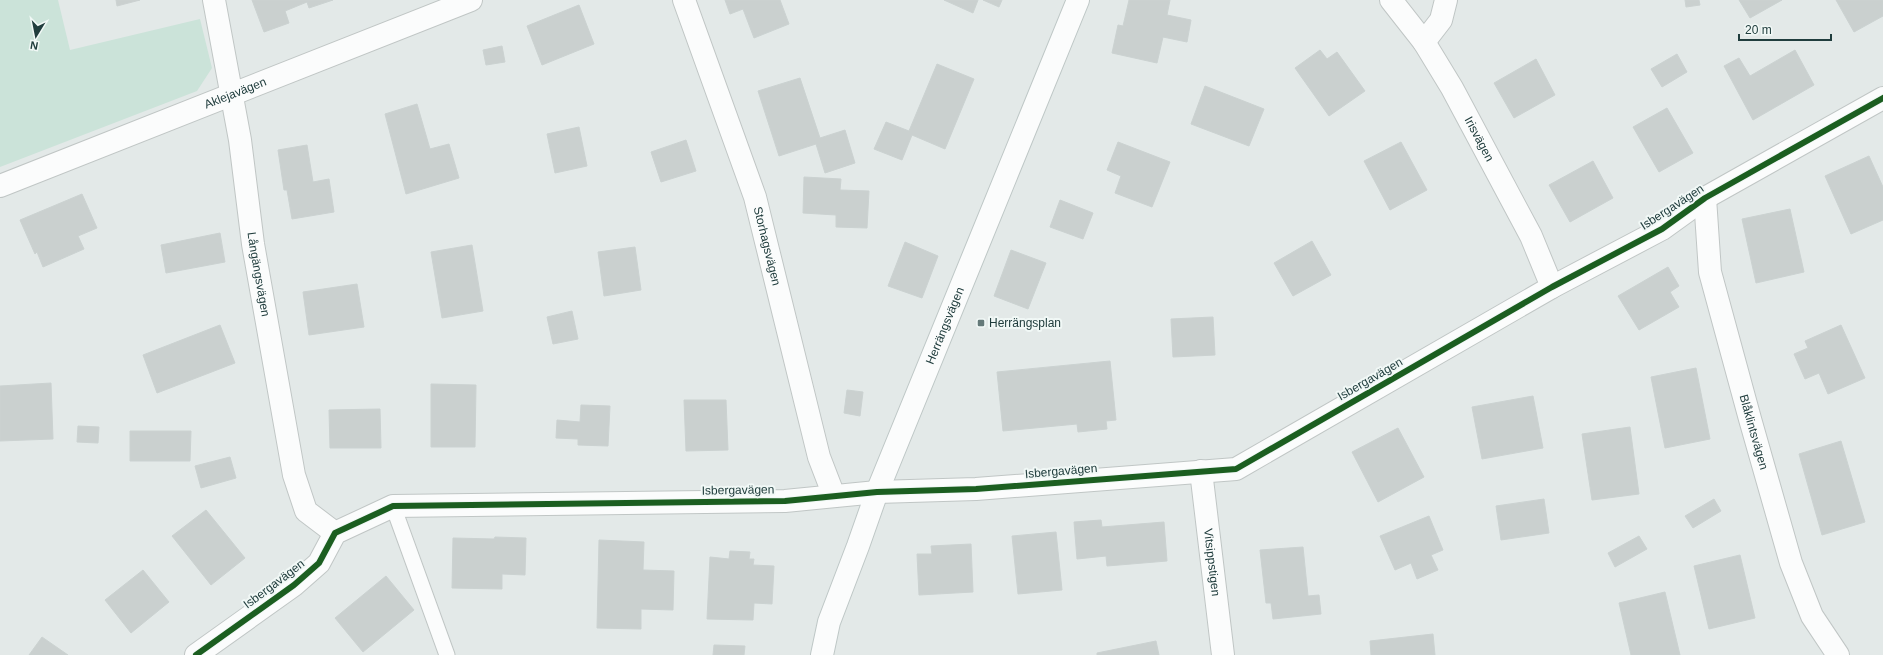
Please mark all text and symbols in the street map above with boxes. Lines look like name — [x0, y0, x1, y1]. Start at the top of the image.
north arrow — [16, 16, 56, 56]
scale bar — [1739, 16, 1831, 42]
text: 20 m — [1745, 23, 1772, 37]
text: N — [29, 39, 39, 52]
street label: Aklejavägen — [202, 75, 268, 112]
street label: Irisvägen — [1462, 114, 1497, 164]
street label: Isbergavägen — [1638, 181, 1706, 233]
street label: Storhagsvägen — [751, 205, 784, 287]
street label: Långängsvägen — [245, 231, 273, 318]
street label: Herrängsvägen — [923, 285, 967, 366]
place label: Herrängsplan — [989, 316, 1061, 330]
marker: Herrängsplan — [976, 318, 986, 328]
street label: Isbergavägen — [1335, 355, 1405, 403]
street label: Blåklintsvägen — [1737, 393, 1771, 471]
street label: Isbergavägen — [1024, 461, 1098, 481]
street label: Isbergavägen — [702, 482, 774, 498]
street label: Vitsippstigen — [1201, 528, 1223, 597]
street label: Isbergavägen — [241, 557, 307, 611]

